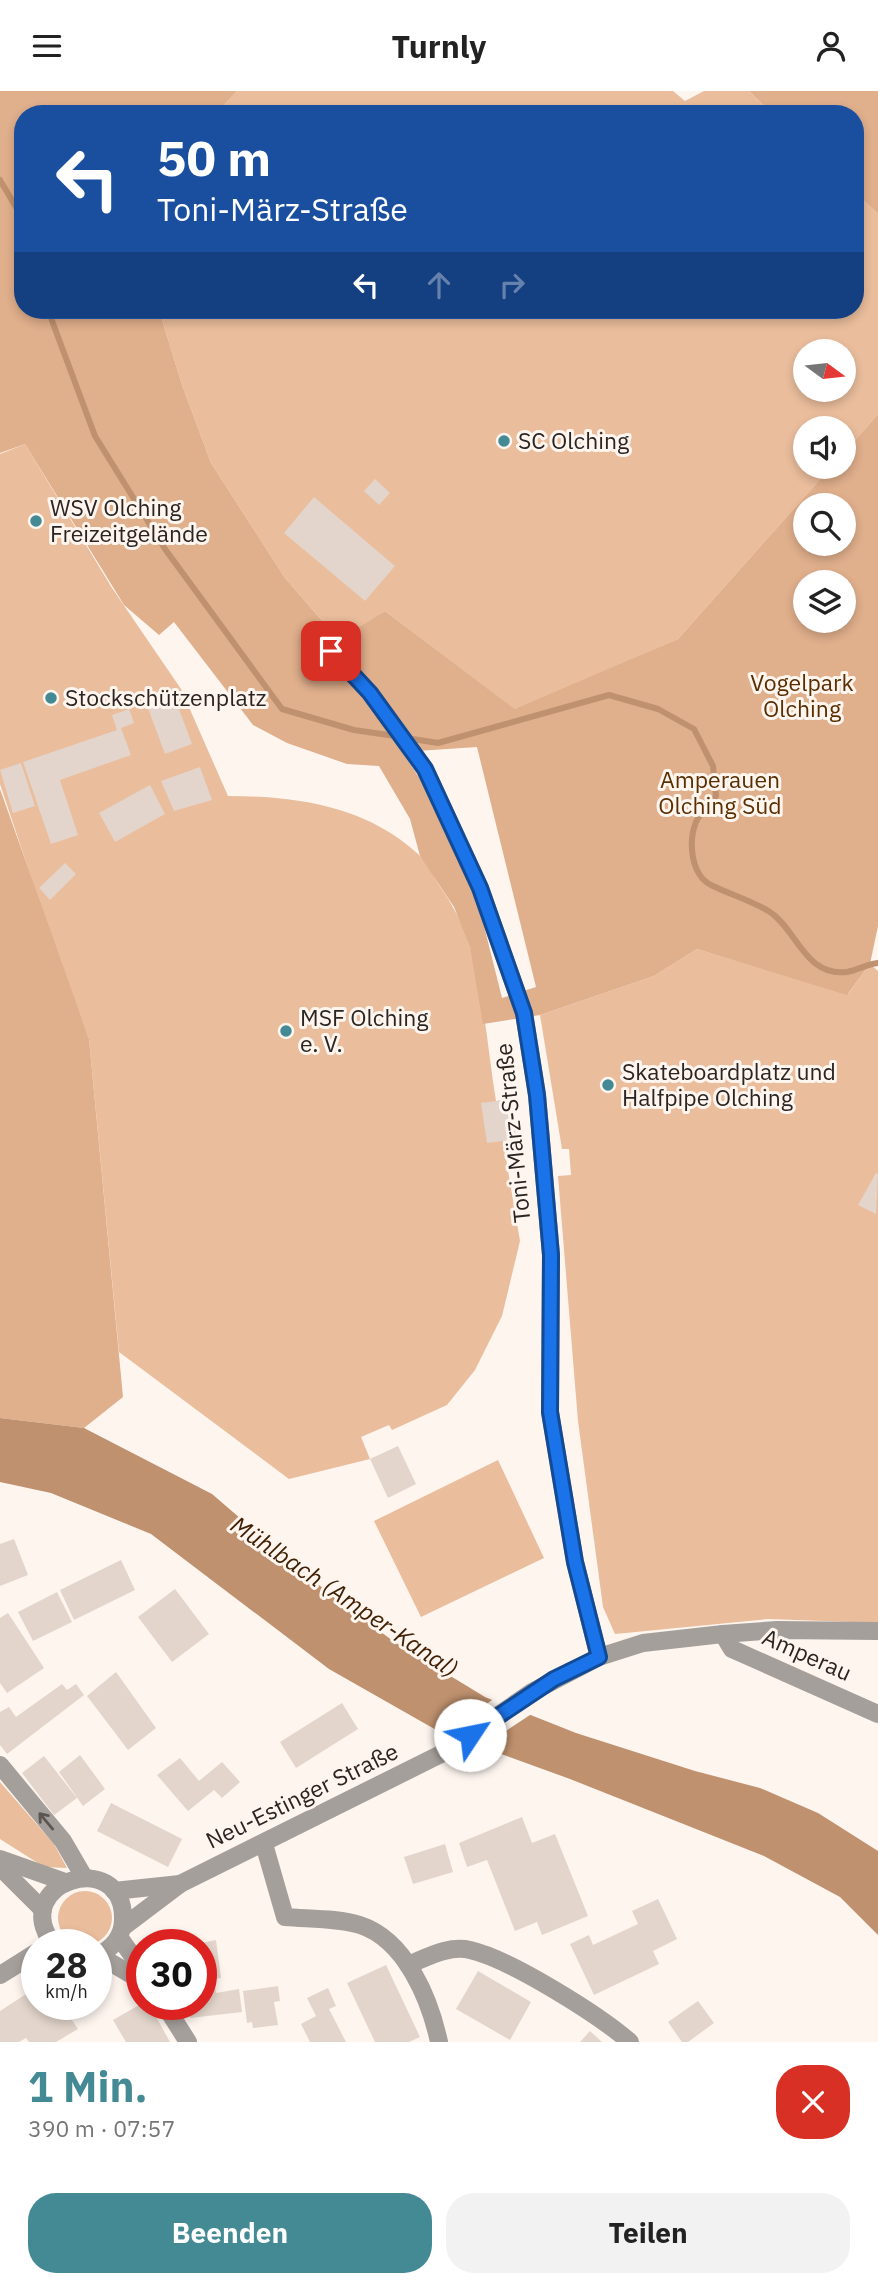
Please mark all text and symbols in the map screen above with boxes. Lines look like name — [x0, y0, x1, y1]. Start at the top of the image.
text: Turnly — [392, 25, 486, 67]
icon: menu — [28, 27, 66, 65]
icon: person — [812, 27, 850, 65]
text: 50 m — [157, 126, 271, 189]
icon: left — [42, 133, 133, 224]
text: Toni-März-Straße — [157, 188, 408, 230]
icon: left — [347, 266, 385, 304]
icon: ahead — [420, 266, 458, 304]
icon: right — [493, 266, 531, 304]
north arrow — [793, 339, 856, 403]
map controls — [793, 339, 856, 633]
button: sound — [793, 416, 856, 479]
place label: SC Olching — [518, 425, 629, 455]
marker: SC Olching — [496, 433, 512, 449]
place label: WSV Olching Freizeitgelände — [50, 492, 208, 548]
button: search — [793, 493, 856, 556]
marker: WSV Olching Freizeitgelände — [28, 513, 44, 529]
button: layers — [793, 570, 856, 633]
pin — [301, 621, 361, 681]
icon: arrive — [312, 632, 350, 670]
park label: Vogelpark Olching — [750, 667, 854, 723]
place label: Stockschützenplatz — [65, 682, 266, 712]
marker: Stockschützenplatz — [43, 690, 59, 706]
park label: Amperauen Olching Süd — [658, 764, 782, 820]
place label: MSF Olching e. V. — [300, 1002, 428, 1058]
marker: MSF Olching e. V. — [278, 1023, 294, 1039]
street label: Toni-März-Straße — [488, 1042, 536, 1224]
place label: Skateboardplatz und Halfpipe Olching — [622, 1056, 836, 1112]
marker: Skateboardplatz und Halfpipe Olching — [600, 1077, 616, 1093]
water label: Mühlbach (Amper-Kanal) — [225, 1508, 464, 1684]
street label: Amperau — [758, 1621, 857, 1687]
position arrow — [433, 1698, 507, 1772]
street label: Neu-Estinger Straße — [200, 1736, 403, 1855]
one-way arrow — [38, 1812, 54, 1830]
speed limit sign: 30 — [126, 1929, 217, 2020]
text: 28 — [45, 1942, 88, 1988]
text: km/h — [45, 1980, 88, 2003]
text: 1 Min. — [28, 2059, 148, 2114]
button: close — [776, 2065, 850, 2139]
text: 390 m · 07:57 — [28, 2113, 175, 2143]
button: Beenden — [28, 2193, 432, 2273]
button: Teilen — [446, 2193, 850, 2273]

